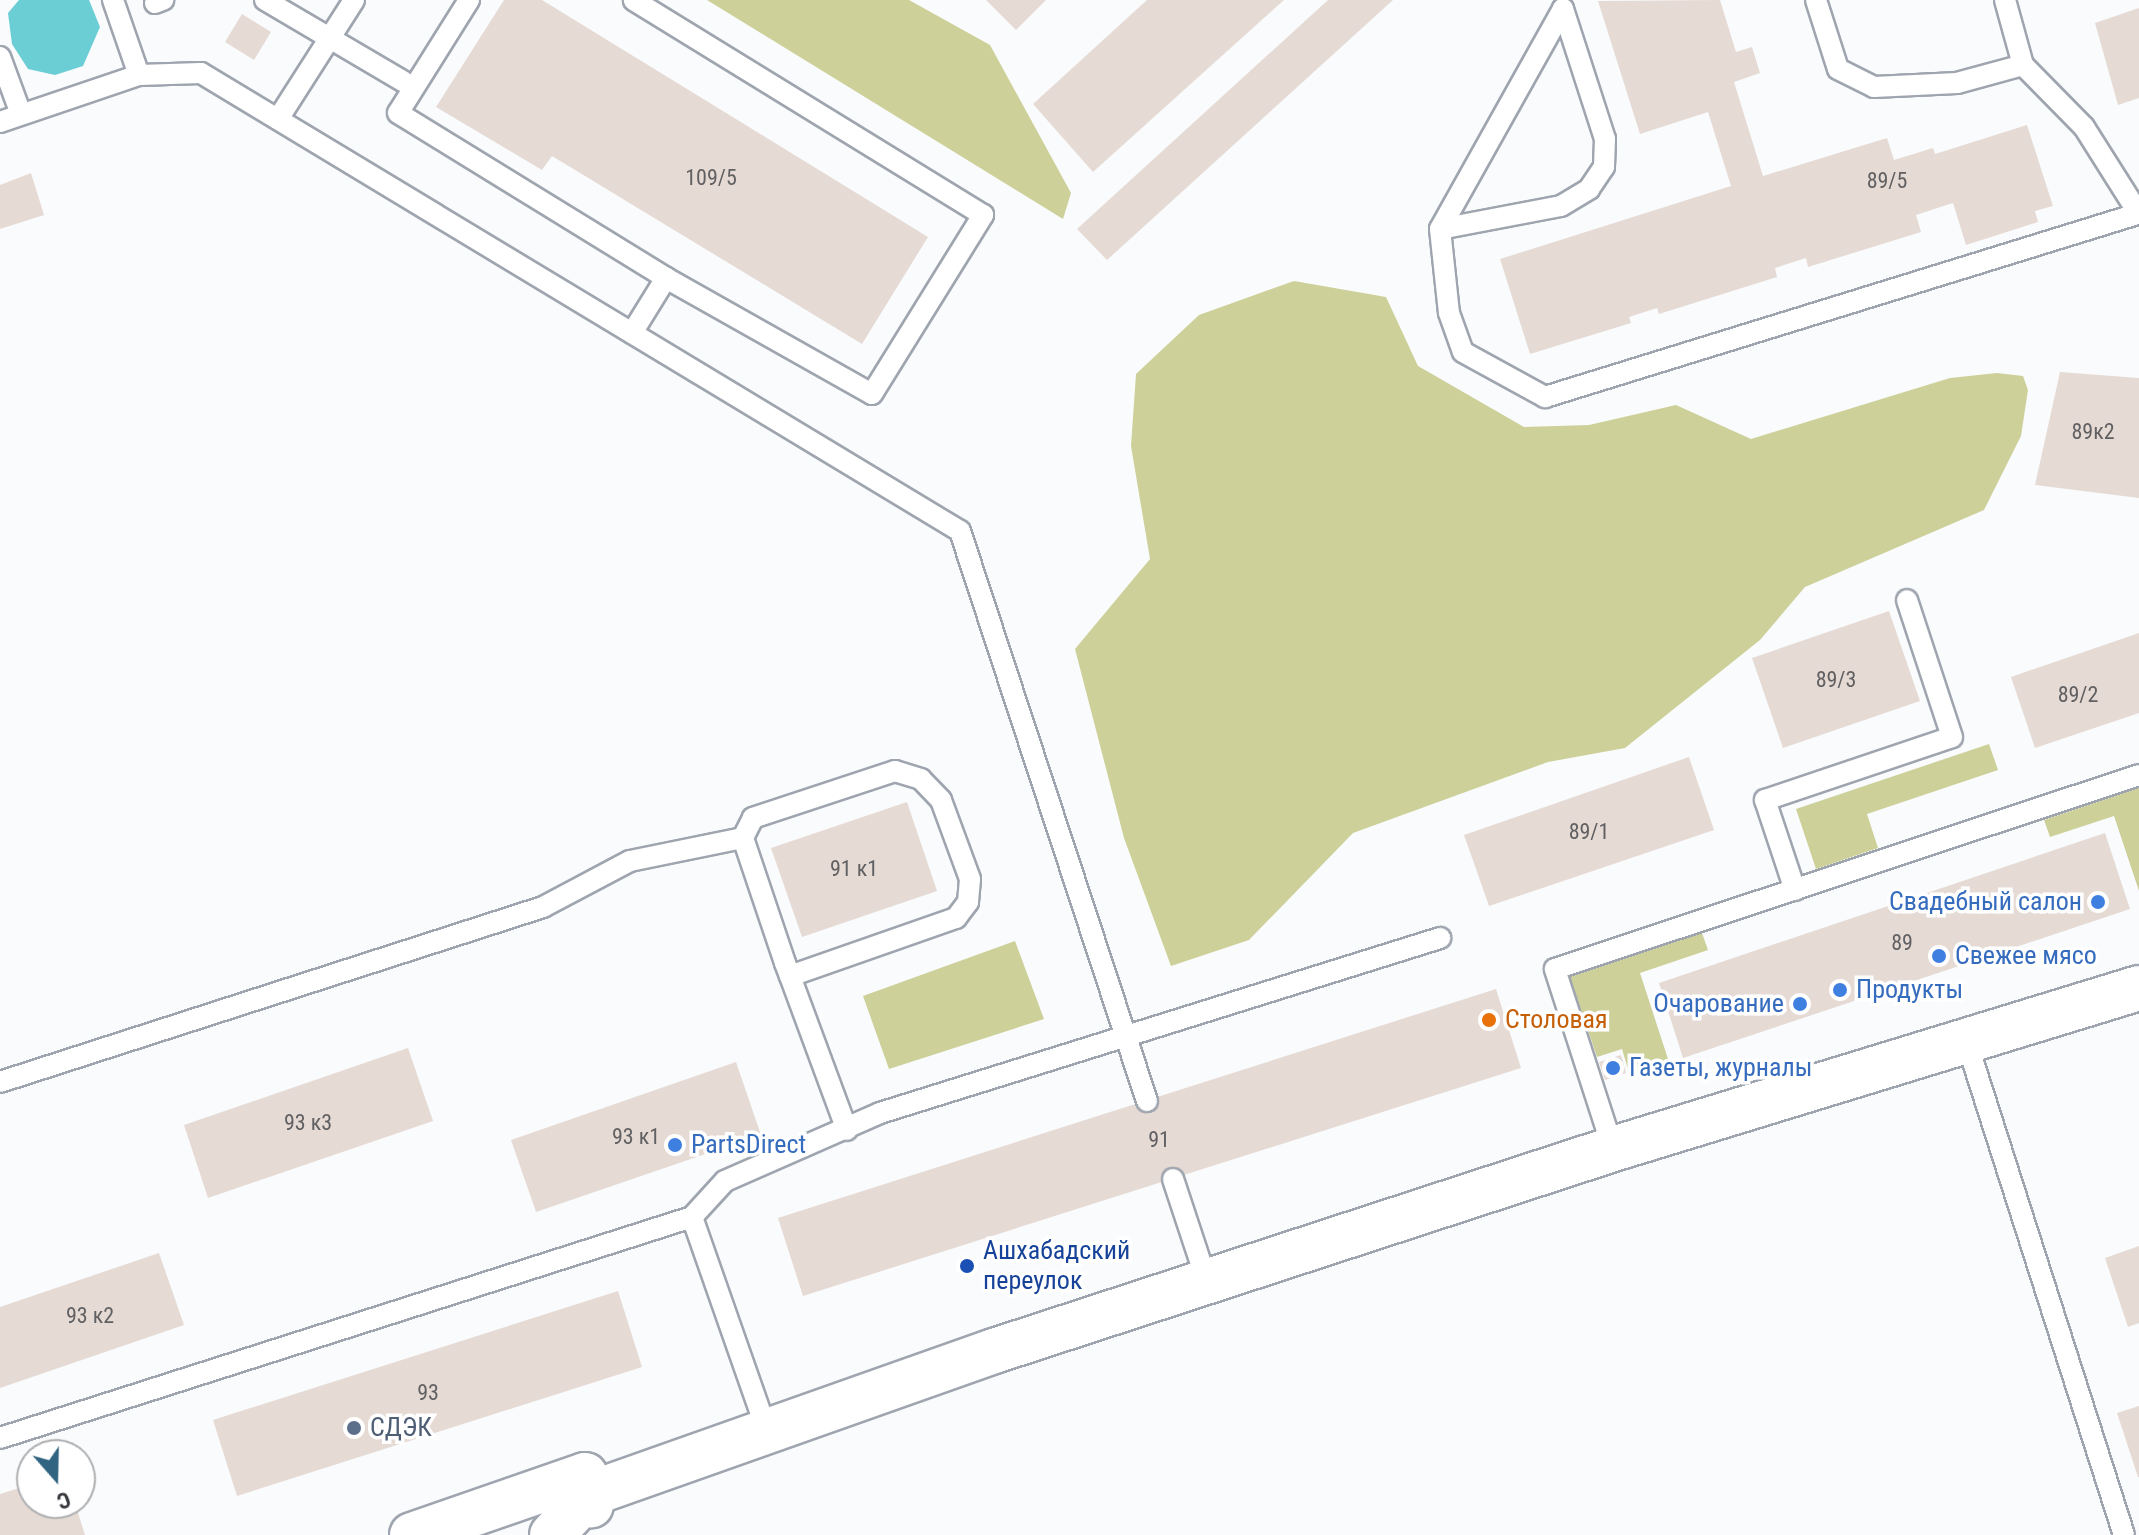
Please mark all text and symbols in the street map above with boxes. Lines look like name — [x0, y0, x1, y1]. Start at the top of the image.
house number: 109/5 — [685, 165, 737, 191]
house number: 89/5 — [1867, 168, 1907, 194]
house number: 89к2 — [2071, 419, 2115, 445]
house number: 89/3 — [1816, 667, 1856, 693]
house number: 89/2 — [2058, 682, 2098, 708]
house number: 89/1 — [1569, 819, 1609, 845]
house number: 91 к1 — [830, 856, 878, 882]
place label: Свадебный салон — [1889, 886, 2082, 918]
marker: Свадебный салон — [2089, 893, 2107, 911]
house number: 89 — [1891, 930, 1913, 956]
place label: Свежее мясо — [1955, 940, 2097, 972]
marker: Свежее мясо — [1930, 947, 1948, 965]
place label: Продукты — [1856, 974, 1963, 1006]
marker: Продукты — [1831, 981, 1849, 999]
place label: Очарование — [1653, 988, 1784, 1020]
marker: Очарование — [1791, 995, 1809, 1013]
place label: Столовая — [1505, 1004, 1608, 1036]
marker: Столовая — [1480, 1011, 1498, 1029]
place label: Газеты, журналы — [1629, 1052, 1812, 1084]
marker: Газеты, журналы — [1604, 1059, 1622, 1077]
house number: 93 к3 — [284, 1110, 332, 1136]
house number: 93 к1 — [612, 1124, 660, 1150]
house number: 91 — [1148, 1127, 1170, 1153]
place label: PartsDirect — [691, 1129, 806, 1161]
marker: PartsDirect — [666, 1136, 684, 1154]
place label: Ашхабадский переулок — [983, 1235, 1130, 1296]
marker: Ашхабадский переулок — [958, 1257, 976, 1275]
house number: 93 к2 — [66, 1303, 114, 1329]
house number: 93 — [417, 1380, 439, 1406]
place label: СДЭК — [370, 1412, 432, 1444]
marker: СДЭК — [345, 1419, 363, 1437]
north arrow — [16, 1439, 96, 1519]
text: С — [54, 1486, 74, 1514]

